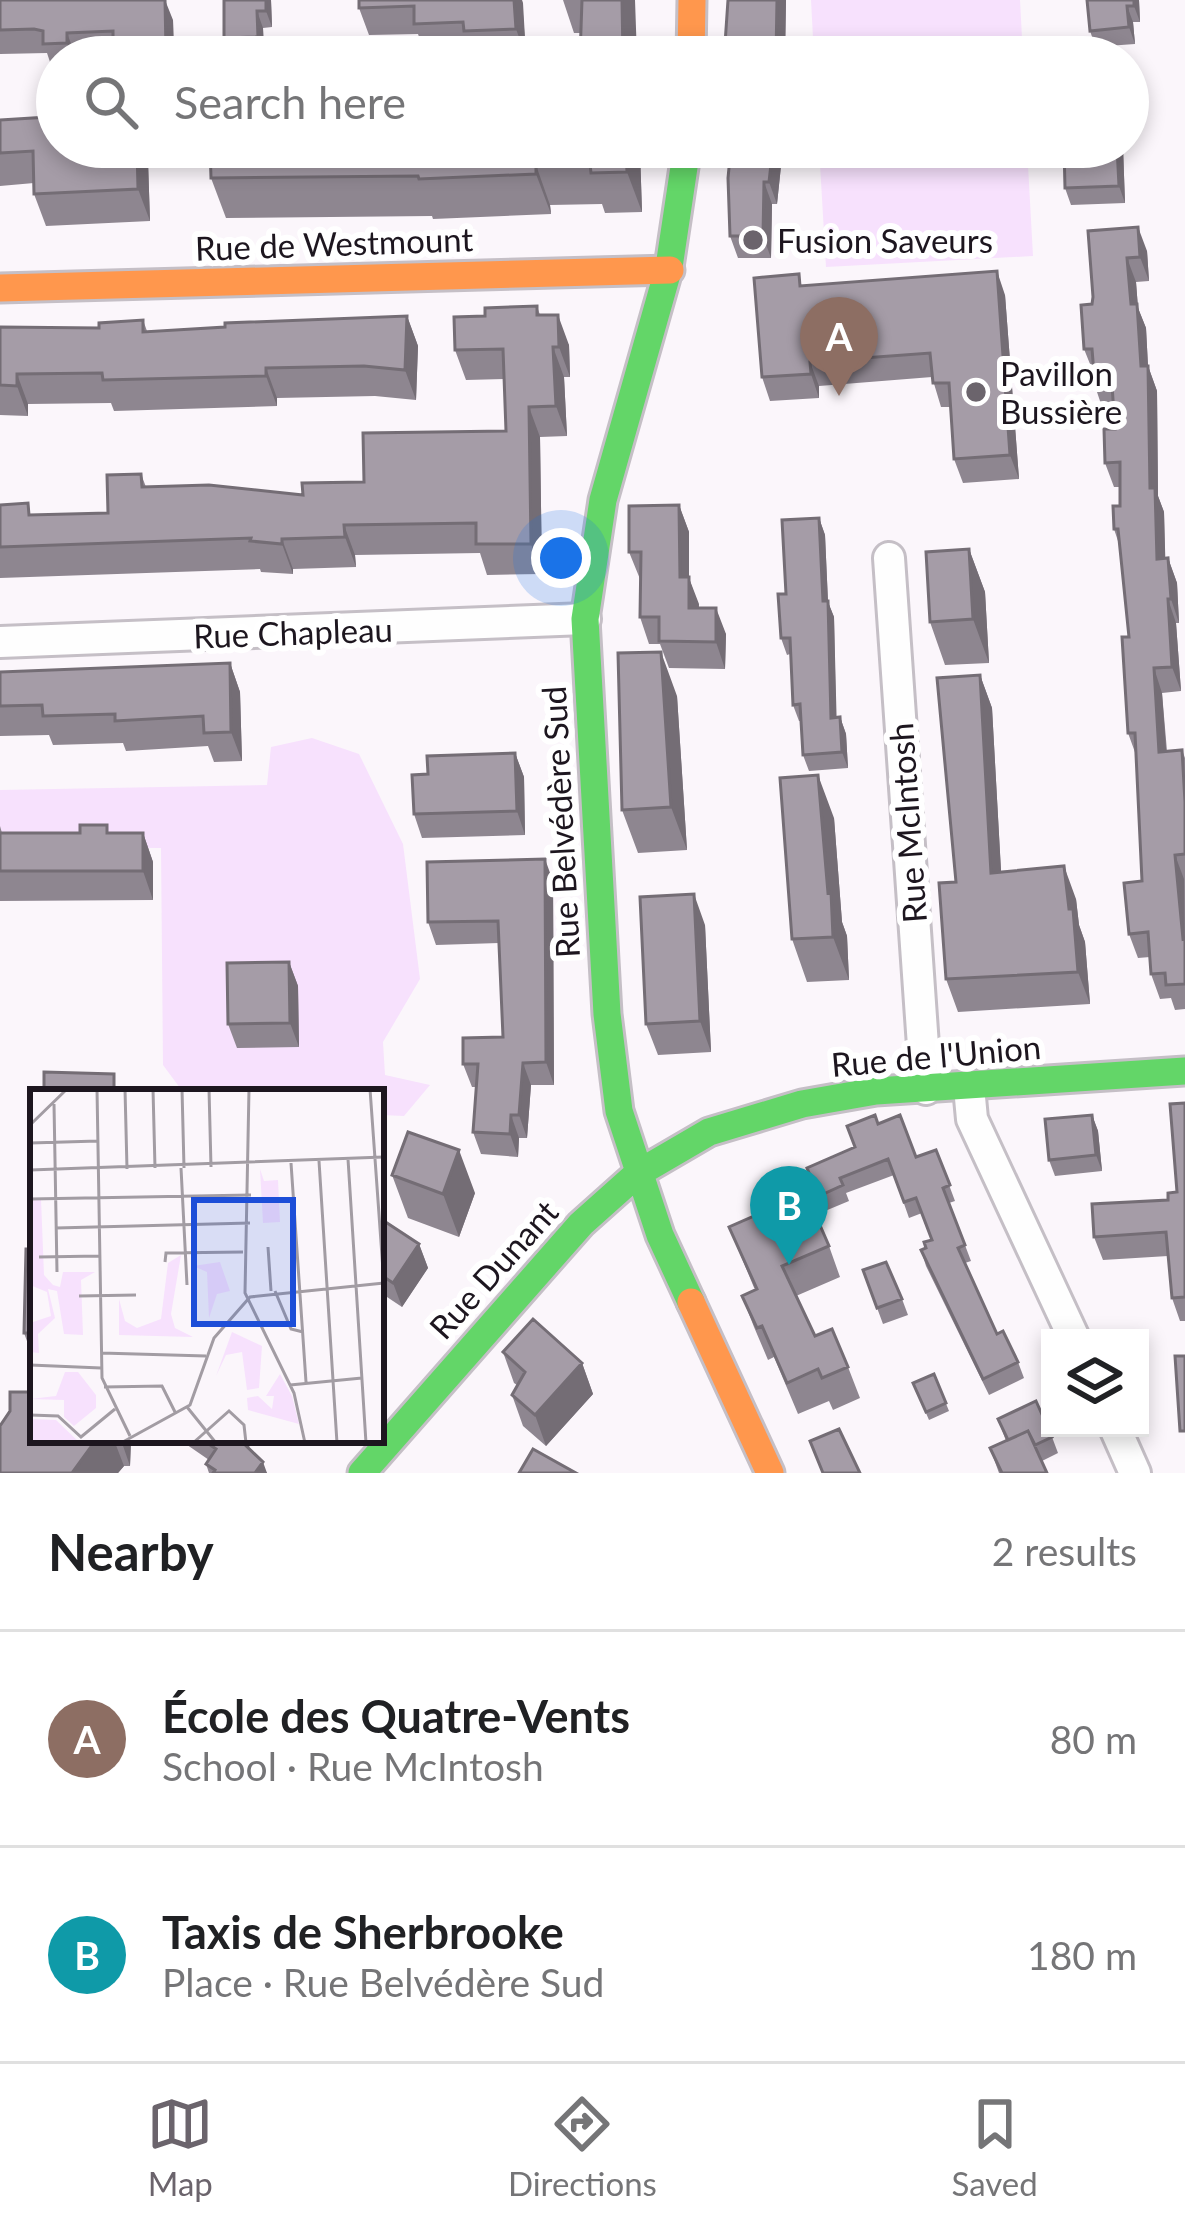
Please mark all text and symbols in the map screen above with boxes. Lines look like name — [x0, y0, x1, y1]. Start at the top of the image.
search box — [36, 36, 1149, 168]
icon: search — [78, 69, 144, 135]
text: Search here — [174, 75, 406, 129]
street label: Rue de Westmount — [194, 218, 474, 268]
place label: Fusion Saveurs — [777, 220, 993, 260]
marker: Fusion Saveurs — [740, 227, 766, 253]
pin: A — [800, 297, 878, 396]
place label: Pavillon Bussière — [1000, 353, 1122, 431]
marker: Pavillon Bussière — [963, 379, 989, 405]
your location — [531, 528, 591, 588]
street label: Rue Chapleau — [193, 609, 393, 655]
street label: Rue Belvédère Sud — [533, 685, 587, 959]
street label: Rue McIntosh — [880, 722, 934, 924]
street label: Rue de l'Union — [829, 1026, 1043, 1084]
inset map — [30, 1089, 384, 1443]
pin: B — [750, 1166, 828, 1265]
street label: Rue Dunant — [420, 1191, 566, 1346]
map controls — [1041, 1329, 1149, 1437]
button: layers — [1041, 1329, 1149, 1437]
text: Nearby — [48, 1521, 214, 1582]
text: 2 results — [992, 1528, 1137, 1574]
text: École des Quatre-Vents — [162, 1689, 630, 1743]
text: A — [73, 1716, 101, 1762]
text: 80 m — [1050, 1716, 1137, 1762]
text: School · Rue McIntosh — [162, 1743, 544, 1789]
text: Taxis de Sherbrooke — [162, 1905, 564, 1959]
text: B — [74, 1932, 100, 1978]
text: 180 m — [1027, 1932, 1137, 1978]
text: Place · Rue Belvédère Sud — [162, 1959, 604, 2005]
tab: Map — [147, 2091, 213, 2203]
tab: Directions — [508, 2091, 657, 2203]
tab: Saved — [951, 2091, 1038, 2203]

